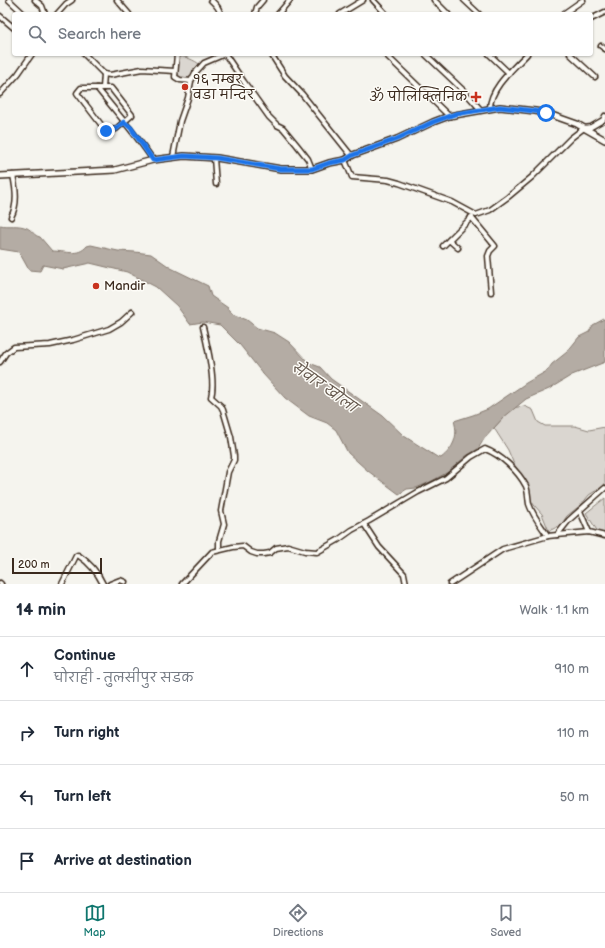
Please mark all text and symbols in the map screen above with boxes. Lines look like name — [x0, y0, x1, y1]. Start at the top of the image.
search box — [12, 12, 593, 56]
icon: search — [26, 23, 48, 45]
text: Search here — [58, 25, 141, 44]
place label: १६ नम्बर वडा मन्दिर — [192, 72, 255, 103]
marker: १६ नम्बर वडा मन्दिर — [180, 82, 190, 92]
place label: ॐ पोलिक्लिनिक — [369, 86, 468, 105]
marker: ॐ पोलिक्लिनिक — [470, 91, 482, 103]
route start — [537, 104, 555, 122]
route end — [97, 122, 115, 140]
place label: Mandir — [104, 278, 145, 294]
marker: Mandir — [91, 281, 101, 291]
water label: सेवार खोला — [288, 356, 365, 418]
scale bar — [12, 556, 102, 575]
text: 200 m — [18, 558, 50, 571]
text: 14 min — [16, 600, 66, 620]
text: Walk · 1.1 km — [520, 602, 589, 618]
text: Continue — [54, 646, 116, 665]
icon: ahead — [16, 658, 38, 680]
text: 910 m — [555, 661, 589, 677]
text: घोराही - तुलसीपुर सडक — [54, 670, 193, 686]
icon: right — [16, 722, 38, 744]
text: Turn right — [54, 723, 119, 742]
text: 110 m — [557, 725, 589, 741]
icon: left — [16, 786, 38, 808]
text: Turn left — [54, 787, 111, 806]
text: 50 m — [560, 789, 589, 805]
icon: arrive — [16, 850, 38, 872]
text: Arrive at destination — [54, 851, 192, 870]
tab: Map — [84, 902, 106, 939]
tab: Directions — [273, 902, 323, 939]
tab: Saved — [491, 902, 521, 939]

